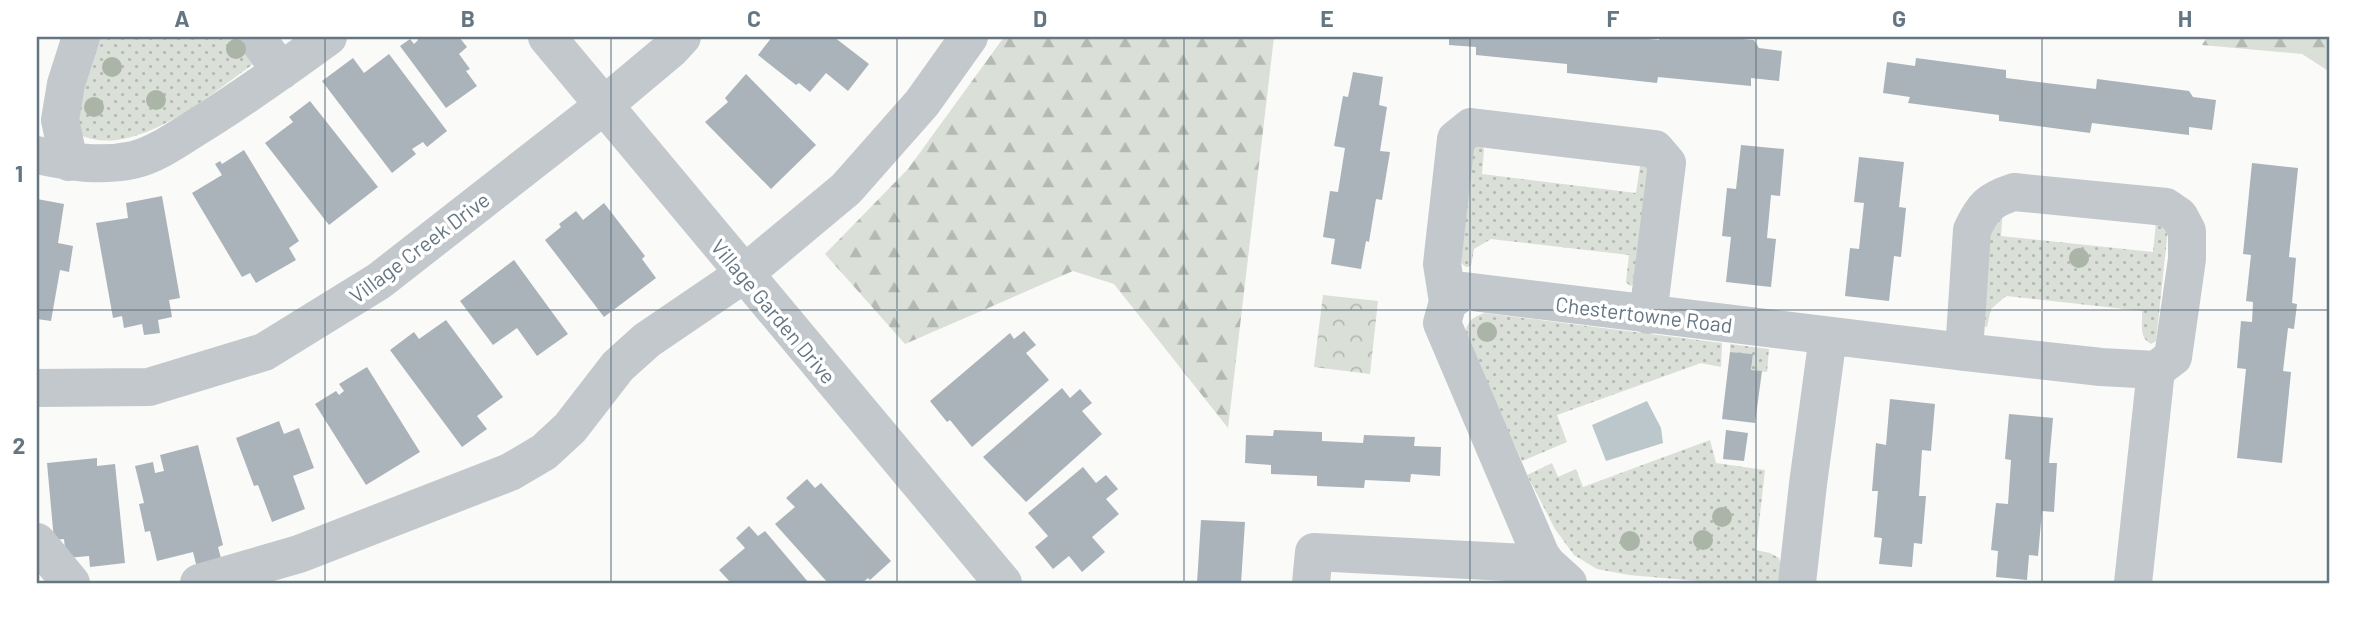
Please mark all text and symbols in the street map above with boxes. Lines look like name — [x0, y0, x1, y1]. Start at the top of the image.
text: A — [174, 4, 190, 32]
text: B — [461, 4, 475, 32]
text: C — [747, 4, 761, 32]
text: D — [1033, 4, 1047, 32]
text: E — [1320, 4, 1334, 32]
text: F — [1607, 4, 1620, 32]
text: G — [1892, 4, 1906, 32]
text: H — [2178, 4, 2192, 32]
text: 1 — [15, 159, 23, 187]
street label: Village Creek Drive — [344, 186, 494, 308]
street label: Village Garden Drive — [706, 234, 842, 388]
street label: Chestertowne Road — [1554, 291, 1734, 337]
text: 2 — [13, 431, 25, 459]

